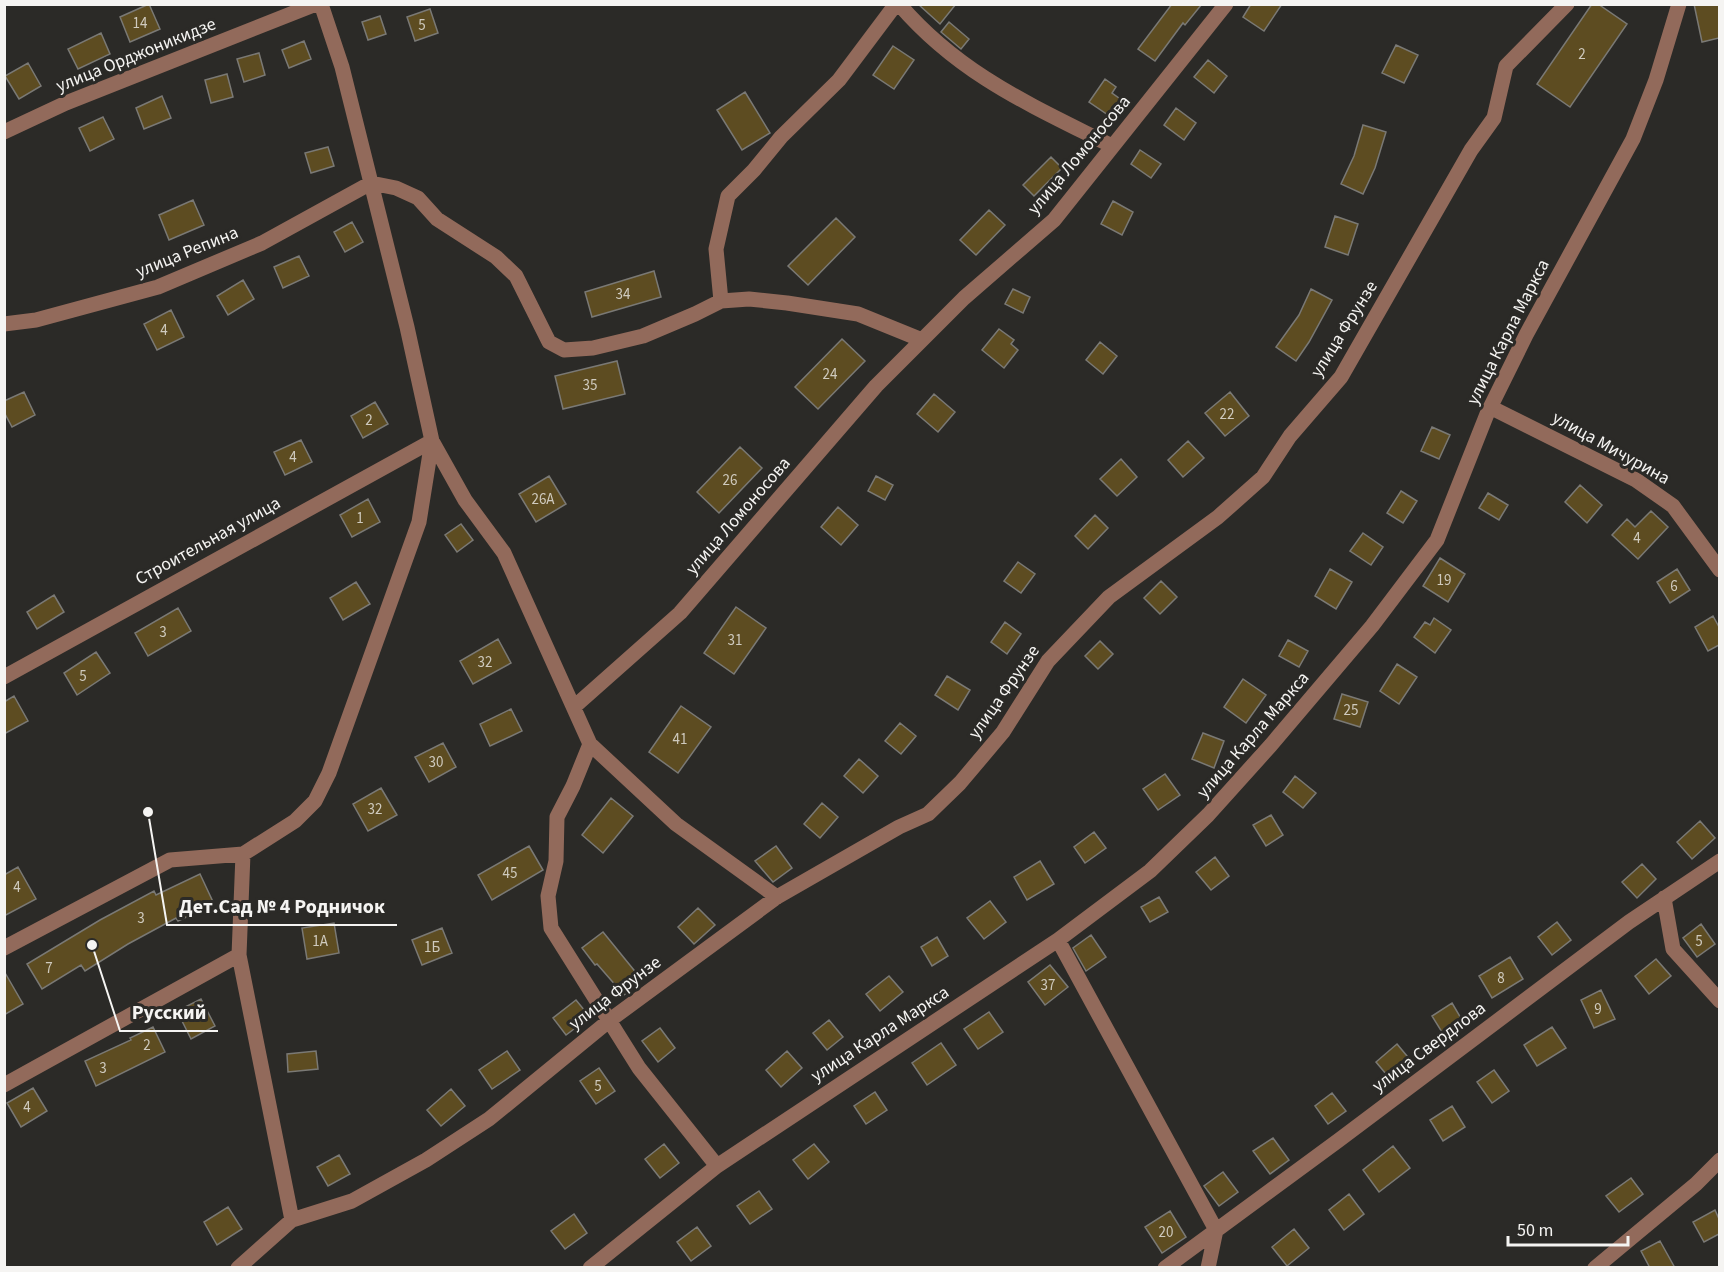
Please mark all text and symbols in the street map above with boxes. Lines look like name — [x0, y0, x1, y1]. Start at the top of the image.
street label: улица Орджоникидзе — [52, 11, 220, 98]
house number: 14 — [133, 13, 148, 34]
house number: 5 — [418, 15, 426, 36]
house number: 2 — [1578, 44, 1586, 65]
street label: улица Ломоносова — [1022, 90, 1136, 220]
street label: улица Репина — [132, 220, 242, 284]
street label: улица Карла Маркса — [1460, 255, 1556, 409]
street label: улица Фрунзе — [1304, 276, 1384, 382]
house number: 34 — [616, 284, 631, 305]
house number: 4 — [160, 320, 168, 341]
house number: 24 — [823, 364, 838, 385]
house number: 35 — [583, 375, 597, 396]
house number: 22 — [1220, 404, 1234, 425]
street label: улица Мичурина — [1548, 405, 1674, 491]
house number: 2 — [365, 410, 373, 431]
house number: 4 — [289, 447, 297, 468]
street label: улица Ломоносова — [680, 452, 796, 580]
house number: 26 — [723, 470, 737, 491]
house number: 26А — [531, 489, 555, 510]
street label: Строительная улица — [131, 491, 285, 591]
house number: 1 — [356, 508, 364, 529]
house number: 4 — [1633, 528, 1641, 549]
house number: 19 — [1437, 570, 1451, 591]
house number: 6 — [1670, 576, 1678, 597]
house number: 3 — [159, 622, 167, 643]
house number: 31 — [728, 630, 742, 651]
street label: улица Фрунзе — [962, 640, 1046, 744]
house number: 32 — [478, 652, 492, 673]
house number: 5 — [79, 666, 87, 687]
street label: улица Карла Маркса — [1191, 666, 1315, 804]
house number: 25 — [1344, 700, 1358, 721]
house number: 41 — [673, 729, 687, 750]
house number: 30 — [429, 752, 443, 773]
house number: 32 — [368, 799, 382, 820]
house number: 45 — [503, 863, 517, 884]
house number: 4 — [13, 877, 21, 898]
callout: Дет.Сад № 4 Родничок — [167, 887, 397, 925]
text: Дет.Сад № 4 Родничок — [179, 893, 385, 921]
house number: 3 — [137, 908, 145, 929]
house number: 1А — [312, 931, 329, 952]
house number: 5 — [1695, 931, 1703, 952]
house number: 1Б — [424, 937, 440, 958]
street label: улица Фрунзе — [564, 950, 666, 1036]
house number: 7 — [45, 958, 53, 979]
house number: 8 — [1497, 968, 1505, 989]
house number: 37 — [1041, 975, 1055, 996]
street label: улица Карла Маркса — [806, 980, 954, 1088]
callout: Русский — [120, 993, 218, 1031]
street label: улица Свердлова — [1367, 996, 1491, 1098]
text: Русский — [132, 999, 206, 1027]
house number: 9 — [1594, 999, 1602, 1020]
house number: 2 — [143, 1035, 151, 1056]
house number: 3 — [99, 1058, 107, 1079]
house number: 5 — [594, 1076, 602, 1097]
house number: 4 — [23, 1097, 31, 1118]
scale bar — [1508, 1209, 1628, 1247]
text: 50 m — [1517, 1218, 1553, 1243]
house number: 20 — [1159, 1222, 1173, 1243]

